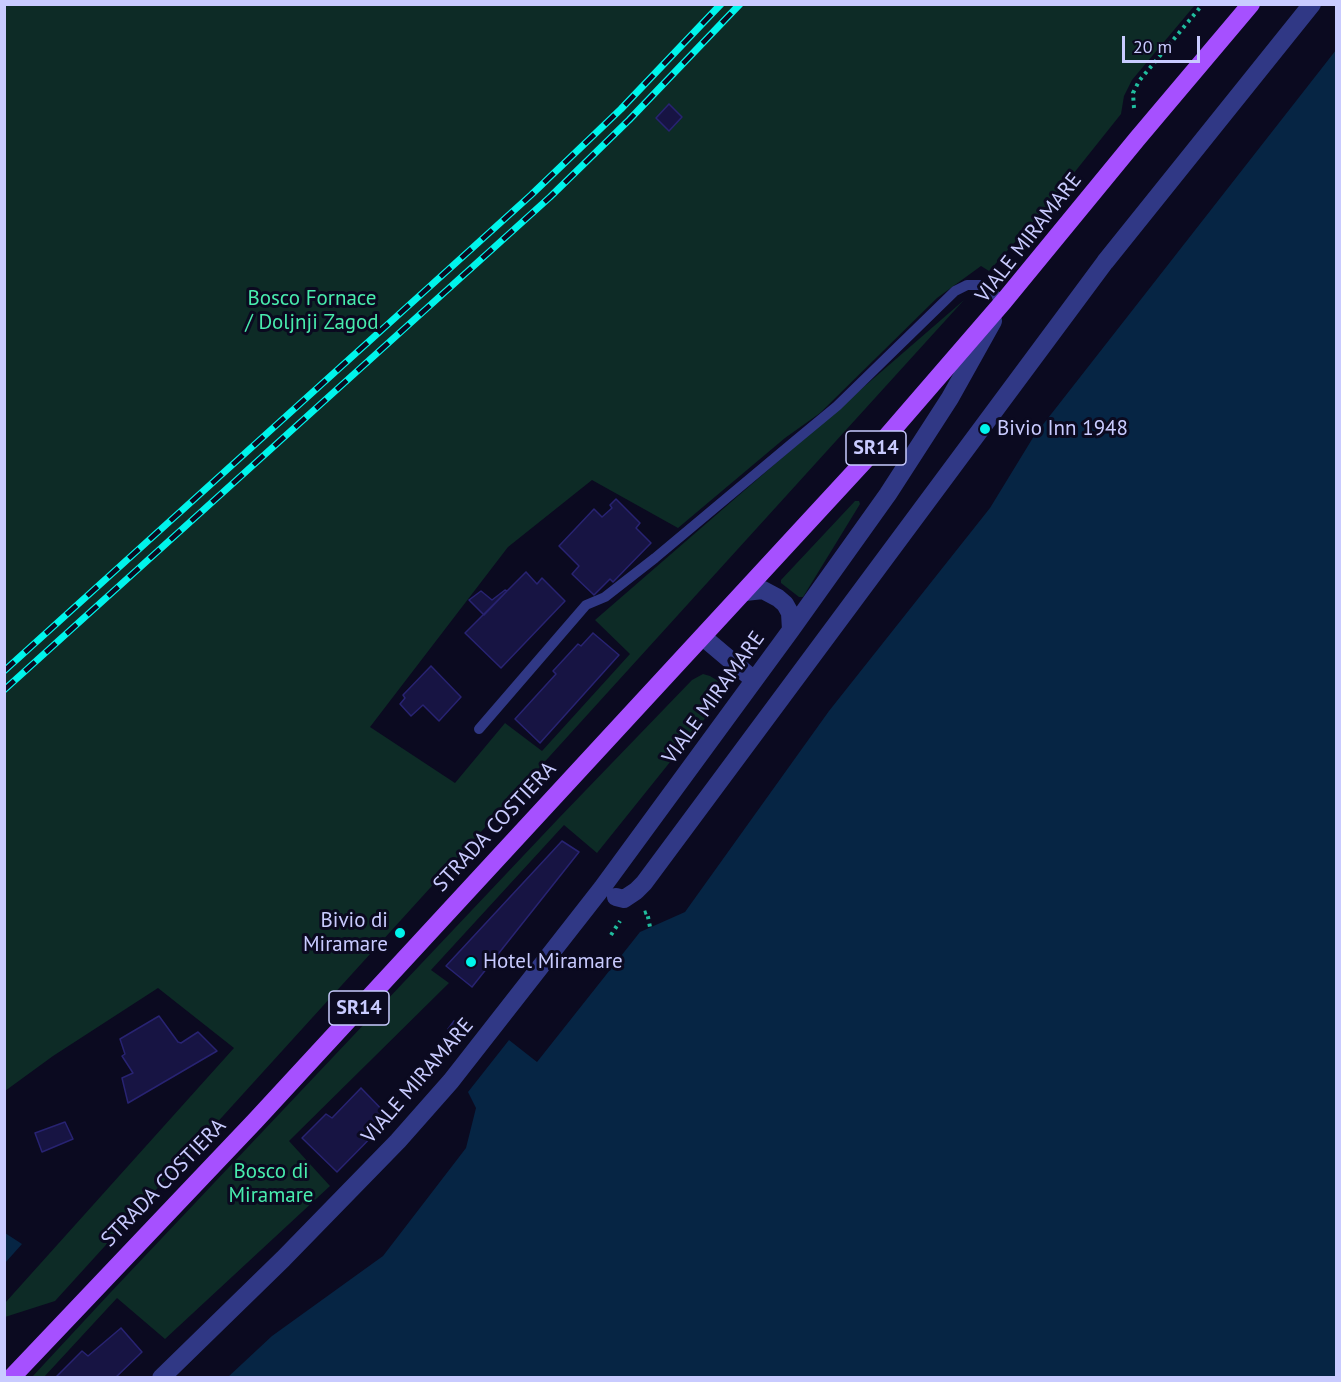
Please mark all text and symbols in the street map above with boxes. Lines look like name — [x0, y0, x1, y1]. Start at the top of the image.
scale bar — [1125, 24, 1203, 62]
text: 20 m — [1133, 35, 1172, 58]
street label: VIALE MIRAMARE — [971, 168, 1087, 308]
park label: Bosco Fornace / Doljnji Zagod — [245, 286, 379, 336]
place label: Bivio Inn 1948 — [997, 416, 1128, 442]
marker: Bivio Inn 1948 — [978, 422, 992, 436]
road number: SR14 — [846, 431, 906, 465]
street label: VIALE MIRAMARE — [657, 627, 771, 769]
street label: STRADA COSTIERA — [428, 757, 562, 897]
place label: Bivio di Miramare — [303, 908, 388, 958]
marker: Bivio di Miramare — [393, 926, 407, 940]
place label: Hotel Miramare — [483, 949, 623, 975]
marker: Hotel Miramare — [464, 955, 478, 969]
road number: SR14 — [329, 991, 389, 1025]
street label: VIALE MIRAMARE — [357, 1013, 479, 1149]
street label: STRADA COSTIERA — [96, 1114, 232, 1252]
park label: Bosco di Miramare — [228, 1159, 314, 1209]

